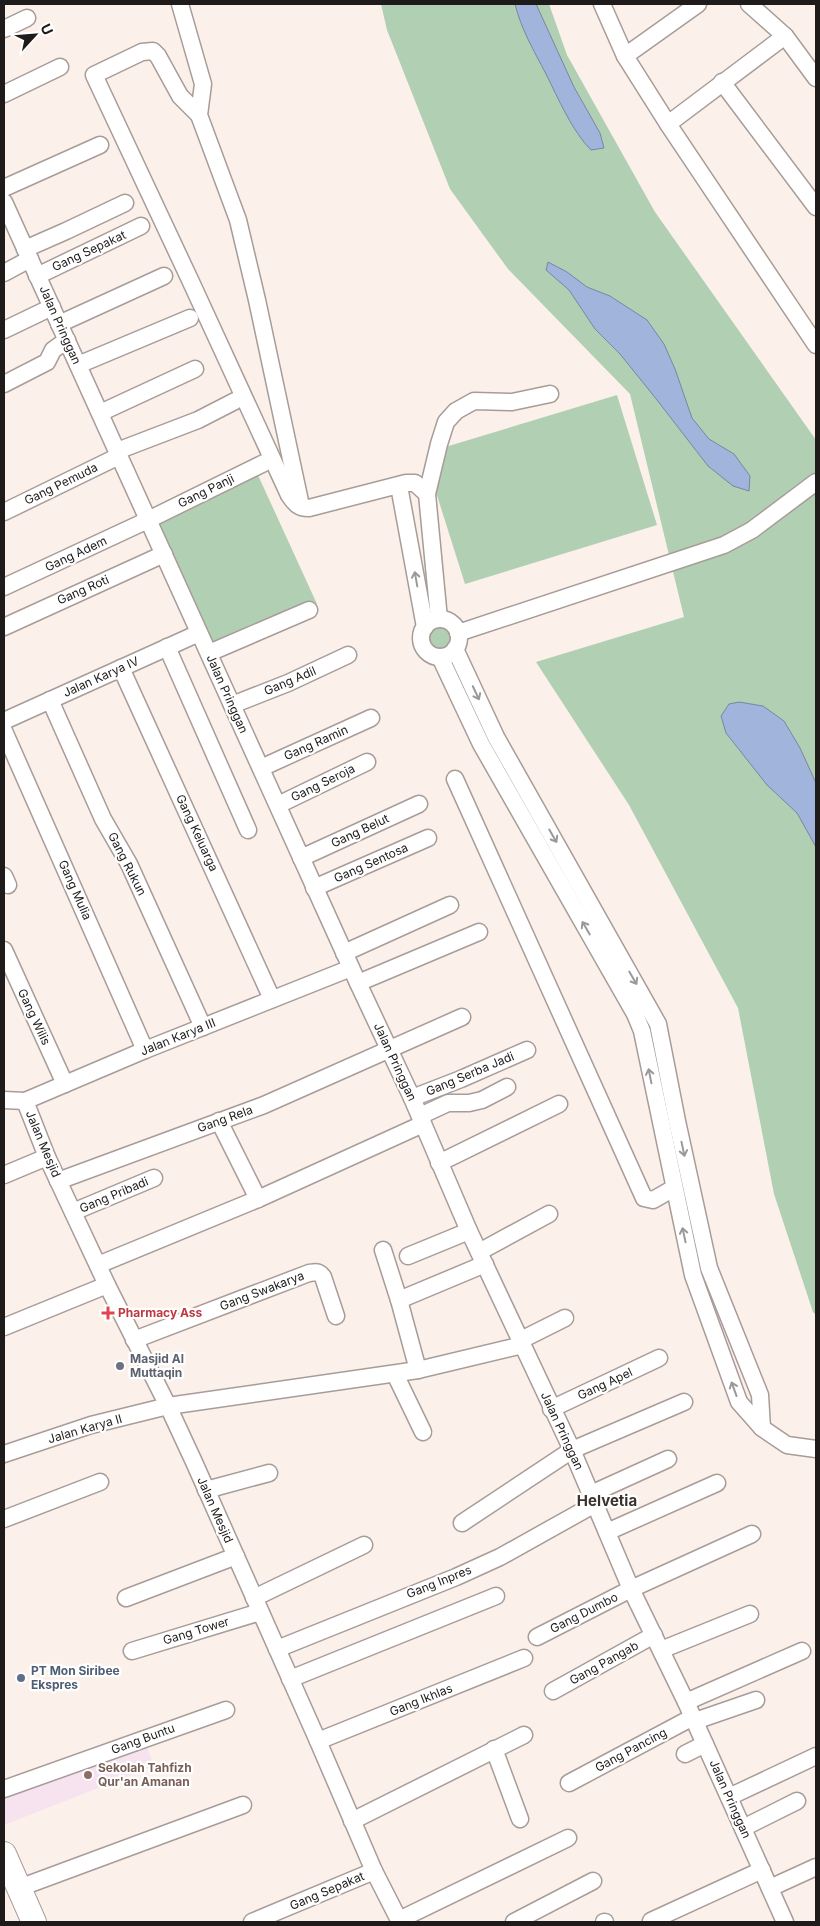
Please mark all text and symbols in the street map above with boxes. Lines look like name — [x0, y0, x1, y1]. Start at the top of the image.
north arrow — [10, 10, 60, 60]
text: U — [37, 21, 57, 37]
street label: Gang Sepakat — [50, 227, 128, 274]
street label: Jalan Pringgan — [36, 283, 85, 366]
street label: Gang Pemuda — [22, 459, 100, 508]
street label: Gang Panji — [175, 470, 236, 511]
street label: Gang Adem — [42, 533, 109, 574]
street label: Gang Roti — [55, 571, 111, 608]
one-way arrow — [411, 571, 420, 587]
street label: Jalan Pringgan — [203, 652, 252, 735]
street label: Jalan Karya IV — [61, 653, 141, 700]
street label: Gang Adil — [262, 663, 318, 698]
one-way arrow — [472, 685, 481, 700]
street label: Gang Ramin — [281, 722, 350, 763]
street label: Gang Seroja — [288, 761, 357, 804]
street label: Gang Keluarga — [173, 792, 222, 874]
street label: Gang Belut — [328, 811, 391, 851]
one-way arrow — [548, 829, 558, 843]
street label: Gang Rukun — [105, 830, 150, 898]
street label: Gang Sentosa — [331, 840, 410, 886]
street label: Gang Mulia — [56, 858, 95, 922]
one-way arrow — [581, 921, 591, 936]
one-way arrow — [628, 970, 638, 984]
street label: Gang Wilis — [15, 986, 54, 1047]
street label: Jalan Karya III — [138, 1015, 218, 1058]
street label: Jalan Pringgan — [371, 1020, 420, 1103]
street label: Gang Serba Jadi — [423, 1048, 516, 1099]
one-way arrow — [645, 1068, 655, 1084]
street label: Gang Rela — [195, 1102, 255, 1135]
street label: Jalan Mesjid — [23, 1108, 64, 1179]
one-way arrow — [679, 1140, 688, 1156]
street label: Gang Pribadi — [77, 1173, 151, 1216]
one-way arrow — [679, 1227, 688, 1243]
street label: Gang Swakarya — [217, 1268, 306, 1314]
place label: Pharmacy Ass — [118, 1305, 203, 1320]
marker: Pharmacy Ass — [102, 1307, 114, 1319]
place label: Masjid Al Muttaqin — [130, 1351, 184, 1380]
marker: Masjid Al Muttaqin — [114, 1360, 126, 1372]
street label: Gang Apel — [575, 1364, 635, 1403]
one-way arrow — [729, 1382, 738, 1397]
street label: Jalan Pringgan — [538, 1389, 587, 1472]
street label: Jalan Karya II — [46, 1411, 124, 1446]
street label: Jalan Mesjid — [194, 1474, 237, 1545]
district label: Helvetia — [577, 1491, 637, 1510]
street label: Gang Inpres — [404, 1562, 474, 1601]
street label: Gang Dumbo — [547, 1589, 620, 1636]
street label: Gang Tower — [161, 1613, 231, 1648]
street label: Gang Pangab — [567, 1637, 641, 1688]
place label: PT Mon Siribee Ekspres — [31, 1663, 120, 1692]
marker: PT Mon Siribee Ekspres — [15, 1672, 27, 1684]
street label: Gang Ikhlas — [387, 1680, 454, 1719]
street label: Gang Buntu — [109, 1720, 177, 1757]
street label: Gang Pancing — [592, 1724, 669, 1775]
street label: Jalan Pringgan — [706, 1757, 755, 1840]
place label: Sekolah Tahfizh Qur'an Amanan — [98, 1760, 192, 1789]
marker: Sekolah Tahfizh Qur'an Amanan — [82, 1769, 94, 1781]
street label: Gang Sepakat — [287, 1868, 366, 1913]

